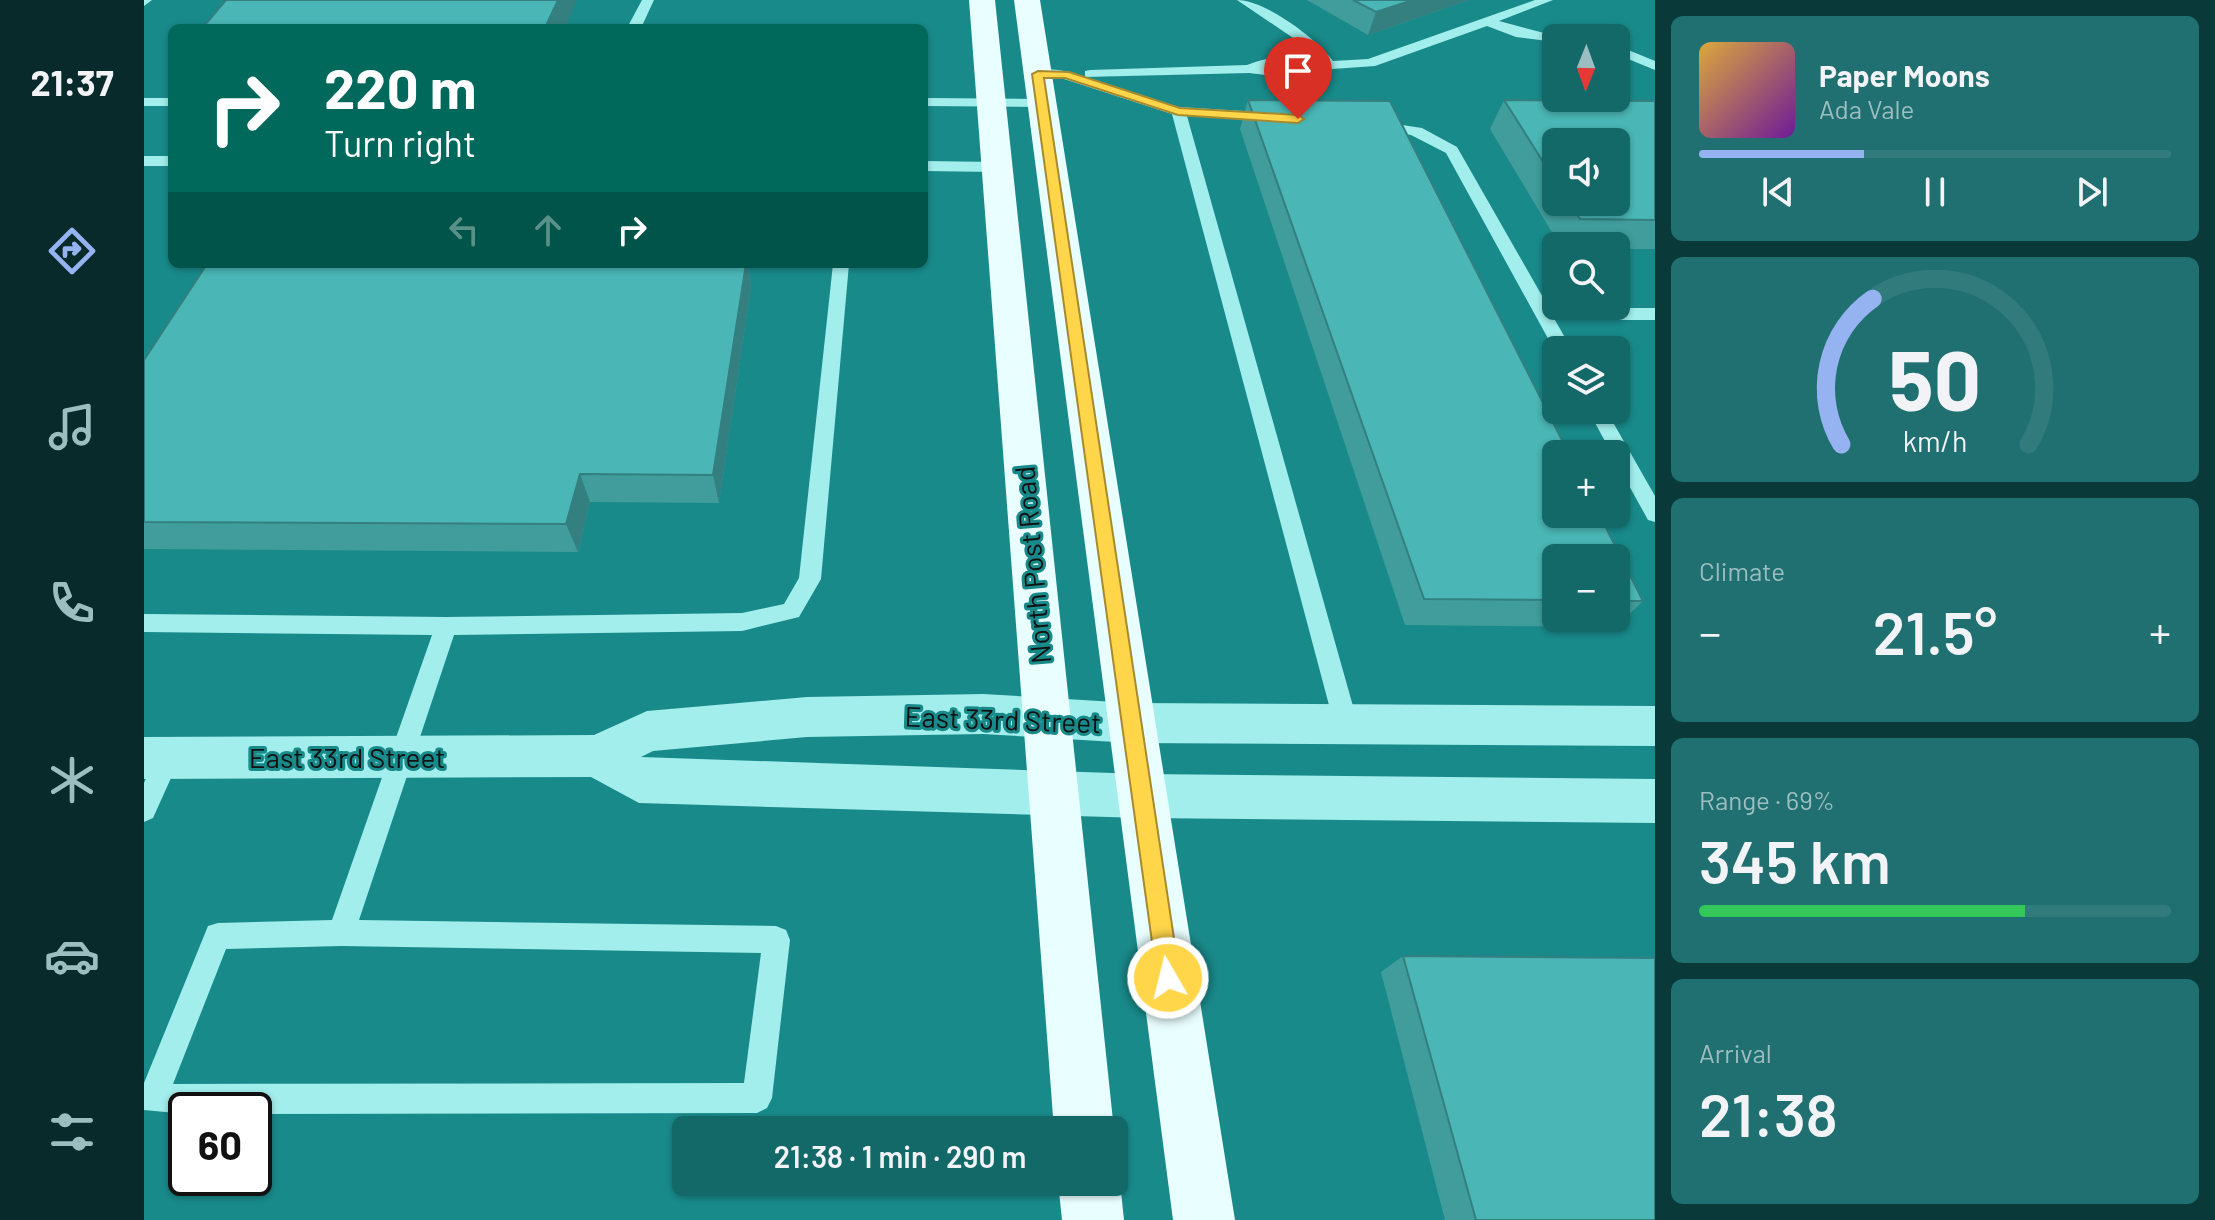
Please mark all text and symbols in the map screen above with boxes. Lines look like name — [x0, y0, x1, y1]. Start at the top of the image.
north arrow — [1542, 24, 1630, 112]
map controls — [1542, 24, 1630, 632]
pin — [1264, 37, 1332, 119]
icon: arrive — [1276, 49, 1320, 93]
text: 220 m — [324, 53, 477, 120]
icon: right — [192, 56, 296, 160]
text: Paper Moons — [1819, 57, 1990, 93]
text: 21:37 — [30, 60, 114, 103]
text: Ada Vale — [1819, 93, 1914, 124]
text: Turn right — [324, 121, 476, 164]
button: sound — [1542, 128, 1630, 216]
icon: previous — [1756, 170, 1800, 214]
icon: pause — [1913, 170, 1957, 214]
icon: next — [2070, 170, 2114, 214]
icon: left — [442, 208, 486, 252]
icon: ahead — [526, 208, 570, 252]
icon: right — [610, 208, 654, 252]
icon: directions — [44, 223, 100, 279]
button: search — [1542, 232, 1630, 320]
text: 50 — [1889, 328, 1981, 428]
button: layers — [1542, 336, 1630, 424]
icon: music — [44, 399, 100, 455]
text: km/h — [1903, 423, 1967, 458]
button: + — [1542, 440, 1630, 528]
street label: North Post Road — [1006, 465, 1058, 665]
button: − — [1542, 544, 1630, 632]
text: Climate — [1699, 555, 1785, 586]
icon: phone — [44, 575, 100, 631]
text: 21.5° — [1873, 595, 1997, 667]
text: − — [1699, 605, 1721, 658]
text: + — [2149, 605, 2171, 658]
street label: East 33rd Street — [904, 699, 1102, 739]
street label: East 33rd Street — [249, 740, 445, 774]
icon: climate — [44, 752, 100, 808]
text: Range · 69% — [1699, 784, 1835, 815]
text: 345 km — [1699, 824, 1891, 896]
icon: car — [44, 928, 100, 984]
position arrow — [1126, 936, 1210, 1020]
text: Arrival — [1699, 1037, 1772, 1068]
text: 21:38 — [1699, 1077, 1838, 1149]
speed limit sign: 60 — [168, 1092, 272, 1196]
icon: filters — [44, 1104, 100, 1160]
text: 21:38 · 1 min · 290 m — [774, 1138, 1026, 1174]

